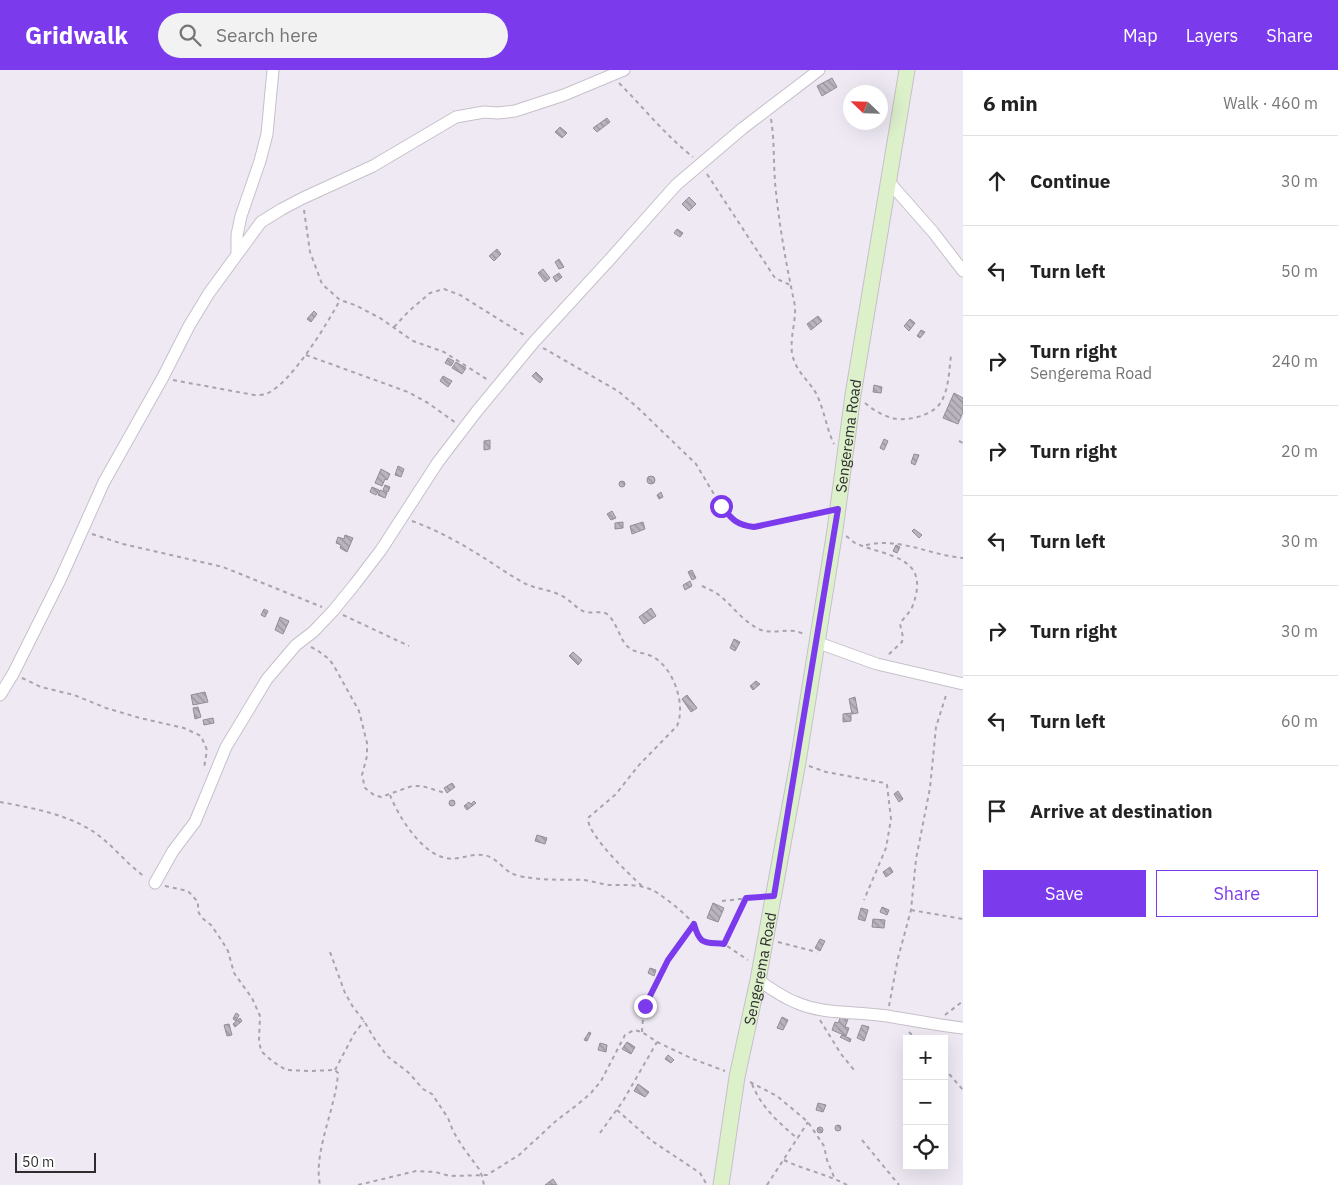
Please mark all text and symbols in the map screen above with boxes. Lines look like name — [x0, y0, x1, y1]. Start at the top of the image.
search box — [158, 13, 508, 58]
text: Gridwalk — [25, 19, 128, 51]
icon: search — [176, 21, 204, 49]
text: Search here — [216, 23, 318, 47]
text: Map — [1123, 24, 1158, 47]
text: Layers — [1186, 24, 1238, 47]
text: Share — [1266, 24, 1313, 47]
north arrow — [843, 85, 888, 130]
text: 6 min — [983, 89, 1038, 117]
text: Walk · 460 m — [1223, 93, 1318, 113]
icon: ahead — [983, 167, 1011, 195]
text: Continue — [1030, 169, 1110, 193]
text: 30 m — [1281, 171, 1318, 191]
icon: left — [983, 257, 1011, 285]
text: Turn left — [1030, 259, 1106, 283]
text: 50 m — [1281, 261, 1318, 281]
text: Turn right — [1030, 339, 1117, 363]
icon: right — [983, 347, 1011, 375]
text: 240 m — [1271, 351, 1318, 371]
text: Sengerema Road — [1030, 363, 1152, 383]
street label: Sengerema Road — [831, 378, 865, 494]
icon: right — [983, 437, 1011, 465]
text: Turn right — [1030, 439, 1117, 463]
text: 20 m — [1281, 441, 1318, 461]
route start — [710, 495, 733, 518]
icon: left — [983, 527, 1011, 555]
text: Turn left — [1030, 529, 1106, 553]
text: 30 m — [1281, 531, 1318, 551]
icon: right — [983, 617, 1011, 645]
text: Turn right — [1030, 619, 1117, 643]
text: 30 m — [1281, 621, 1318, 641]
icon: left — [983, 707, 1011, 735]
text: Turn left — [1030, 709, 1106, 733]
text: 60 m — [1281, 711, 1318, 731]
icon: arrive — [983, 797, 1011, 825]
text: Arrive at destination — [1030, 799, 1213, 823]
button: Save — [983, 870, 1146, 917]
button: Share — [1156, 870, 1318, 917]
street label: Sengerema Road — [739, 911, 780, 1027]
route end — [634, 995, 657, 1018]
map controls — [903, 1035, 948, 1170]
button: + — [903, 1035, 948, 1080]
button: − — [903, 1080, 948, 1125]
button: locate — [903, 1125, 948, 1170]
scale bar — [15, 1150, 96, 1173]
text: 50 m — [22, 1153, 54, 1171]

